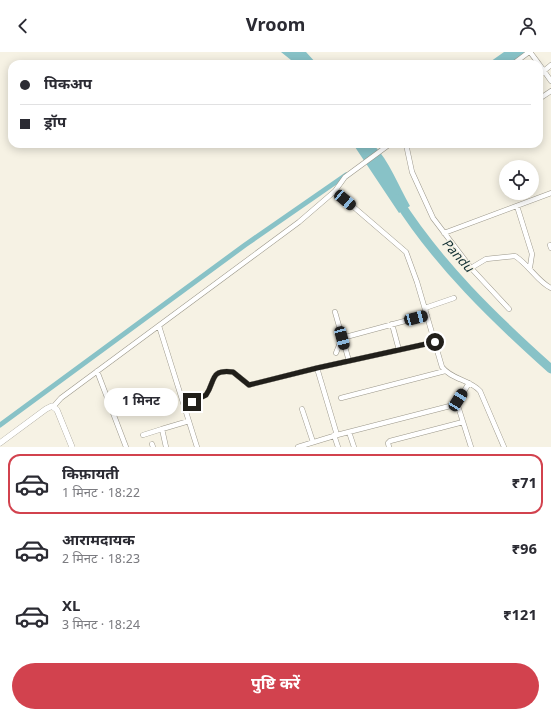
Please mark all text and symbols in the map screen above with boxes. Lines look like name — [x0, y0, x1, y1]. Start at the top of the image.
icon: back — [12, 15, 34, 37]
text: Vroom — [246, 15, 305, 38]
icon: person — [517, 15, 539, 37]
text: पिकअप — [44, 76, 92, 95]
text: ड्रॉप — [44, 114, 66, 133]
map controls — [499, 160, 539, 200]
button: locate — [499, 160, 539, 200]
car — [332, 188, 358, 212]
water label: Pandu — [438, 236, 477, 277]
car — [403, 309, 429, 327]
car — [333, 325, 351, 351]
route start — [426, 333, 444, 351]
car — [447, 387, 469, 413]
callout: 1 मिनट — [104, 388, 178, 416]
text: 1 मिनट — [122, 393, 160, 410]
route end — [183, 393, 201, 411]
icon: car — [14, 466, 50, 502]
text: किफ़ायती — [62, 466, 119, 485]
text: ₹71 — [511, 475, 537, 494]
text: 1 मिनट · 18:22 — [62, 485, 140, 502]
icon: car — [14, 532, 50, 568]
text: आरामदायक — [62, 532, 135, 551]
text: ₹96 — [511, 541, 537, 560]
text: 2 मिनट · 18:23 — [62, 551, 140, 568]
icon: car — [14, 598, 50, 634]
text: XL — [62, 598, 80, 617]
text: ₹121 — [503, 607, 537, 626]
text: 3 मिनट · 18:24 — [62, 617, 140, 634]
button: पुष्टि करें — [12, 663, 539, 709]

